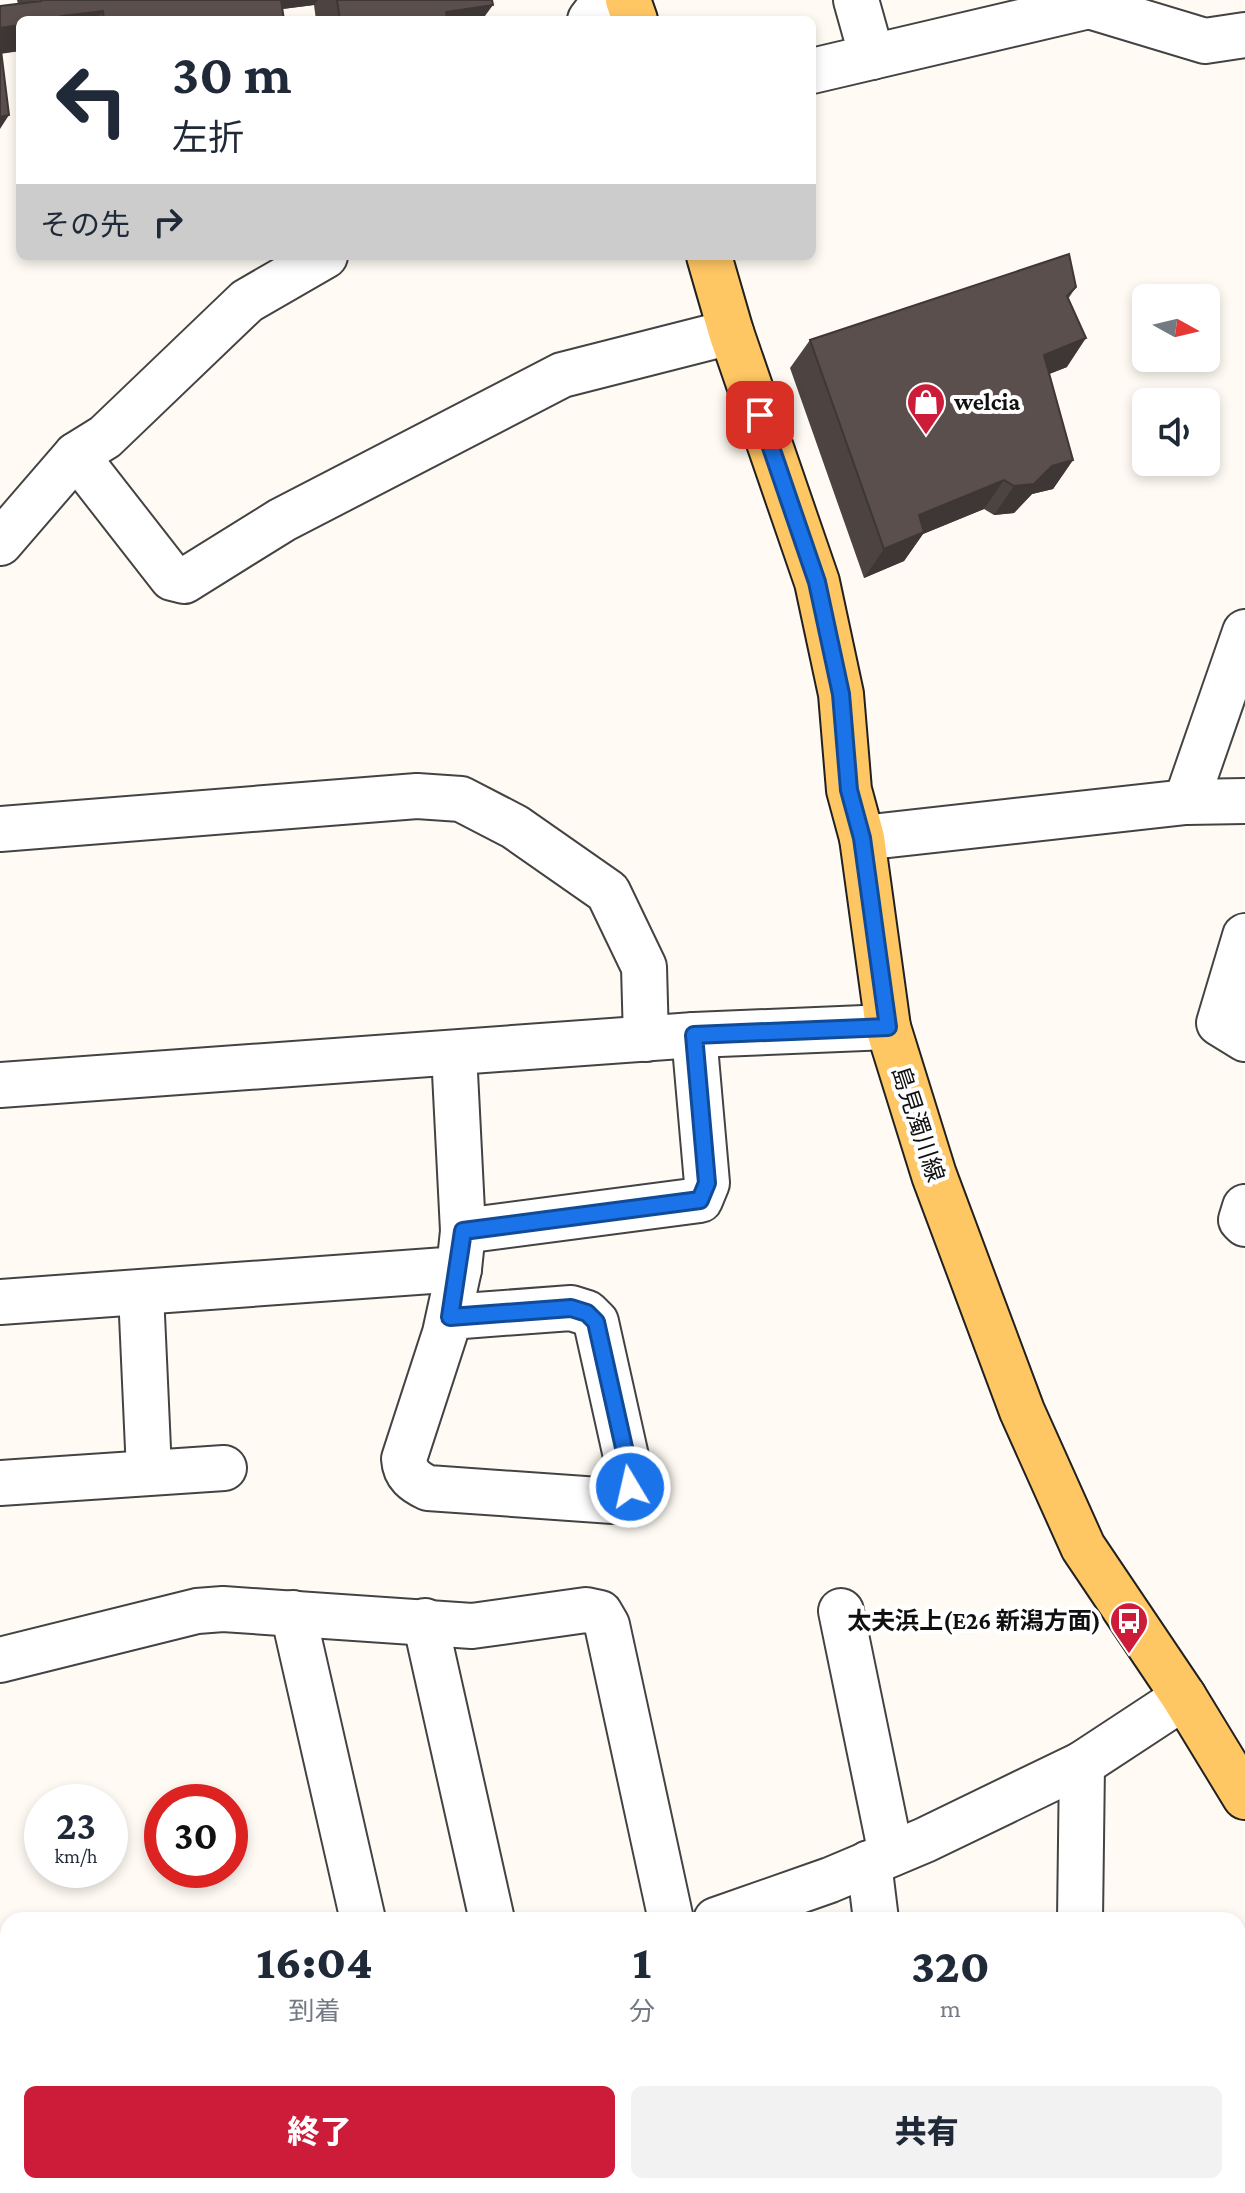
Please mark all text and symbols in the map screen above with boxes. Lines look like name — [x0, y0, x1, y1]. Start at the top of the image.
text: 30 m — [172, 43, 292, 105]
icon: left — [40, 48, 144, 152]
text: 左折 — [172, 118, 244, 158]
icon: right — [146, 200, 190, 244]
text: その先 — [40, 208, 130, 241]
north arrow — [1132, 284, 1220, 372]
map controls — [1132, 284, 1220, 476]
pin — [726, 381, 794, 449]
shop icon: welcia — [905, 381, 947, 436]
place label: welcia — [953, 388, 1021, 415]
button: sound — [1132, 388, 1220, 476]
icon: arrive — [738, 393, 782, 437]
street label: 島見濁川線 — [887, 1063, 950, 1185]
position arrow — [588, 1445, 672, 1529]
bus stop icon: 太夫浜上(E26 新潟方面) — [1108, 1600, 1150, 1655]
place label: 太夫浜上(E26 新潟方面) — [847, 1607, 1101, 1635]
speed limit sign: 30 — [144, 1784, 248, 1888]
text: 23 — [56, 1803, 96, 1848]
text: km/h — [54, 1845, 98, 1867]
text: 16:04 — [256, 1935, 373, 1988]
text: 1 — [633, 1935, 651, 1988]
text: 320 — [911, 1939, 990, 1992]
text: m — [940, 1994, 961, 2023]
text: 到着 — [288, 1997, 340, 2026]
text: 分 — [629, 1997, 655, 2026]
button: 終了 — [24, 2086, 615, 2178]
button: 共有 — [631, 2086, 1222, 2178]

